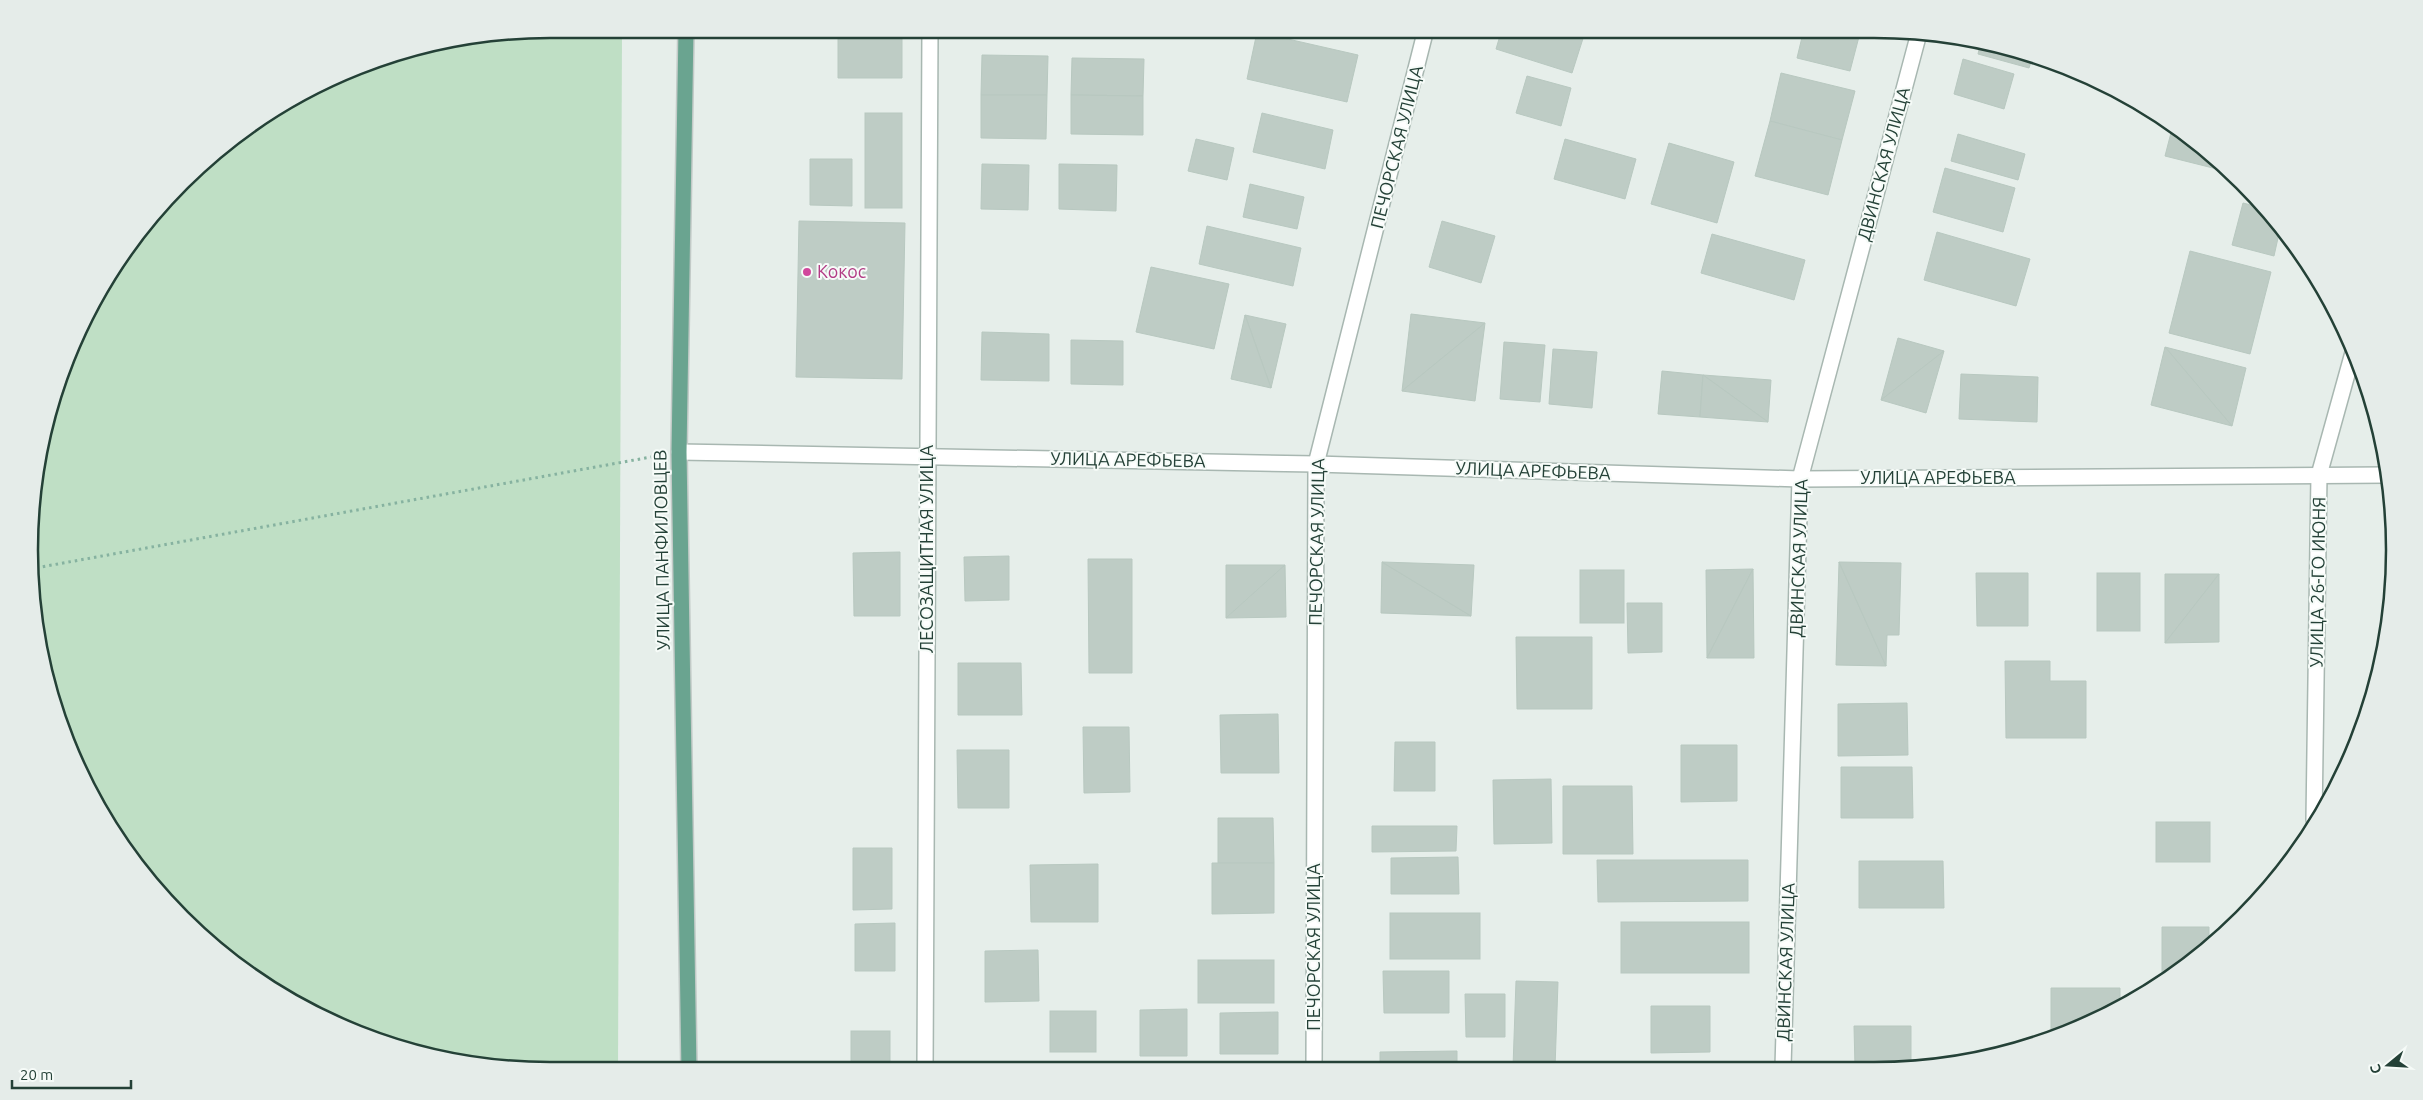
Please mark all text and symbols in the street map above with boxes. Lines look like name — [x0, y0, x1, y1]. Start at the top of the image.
street label: ПЕЧОРСКАЯ УЛИЦА — [1366, 63, 1426, 230]
street label: ДВИНСКАЯ УЛИЦА — [1853, 84, 1913, 243]
place label: Кокос — [817, 261, 866, 281]
marker: Кокос — [801, 266, 813, 278]
street label: ЛЕСОЗАЩИТНАЯ УЛИЦА — [916, 445, 936, 653]
street label: УЛИЦА АРЕФЬЕВА — [1050, 448, 1206, 470]
street label: УЛИЦА ПАНФИЛОВЦЕВ — [649, 450, 673, 650]
street label: УЛИЦА АРЕФЬЕВА — [1455, 457, 1611, 483]
street label: ПЕЧОРСКАЯ УЛИЦА — [1305, 458, 1327, 626]
street label: УЛИЦА АРЕФЬЕВА — [1860, 467, 2016, 487]
street label: ДВИНСКАЯ УЛИЦА — [1785, 478, 1811, 638]
street label: УЛИЦА 26-ГО ИЮНЯ — [2306, 496, 2328, 667]
street label: ПЕЧОРСКАЯ УЛИЦА — [1303, 863, 1323, 1031]
street label: ДВИНСКАЯ УЛИЦА — [1772, 882, 1798, 1042]
north arrow — [2363, 1040, 2413, 1090]
scale bar — [12, 1058, 131, 1090]
text: С — [2367, 1062, 2385, 1076]
text: 20 m — [20, 1066, 53, 1083]

